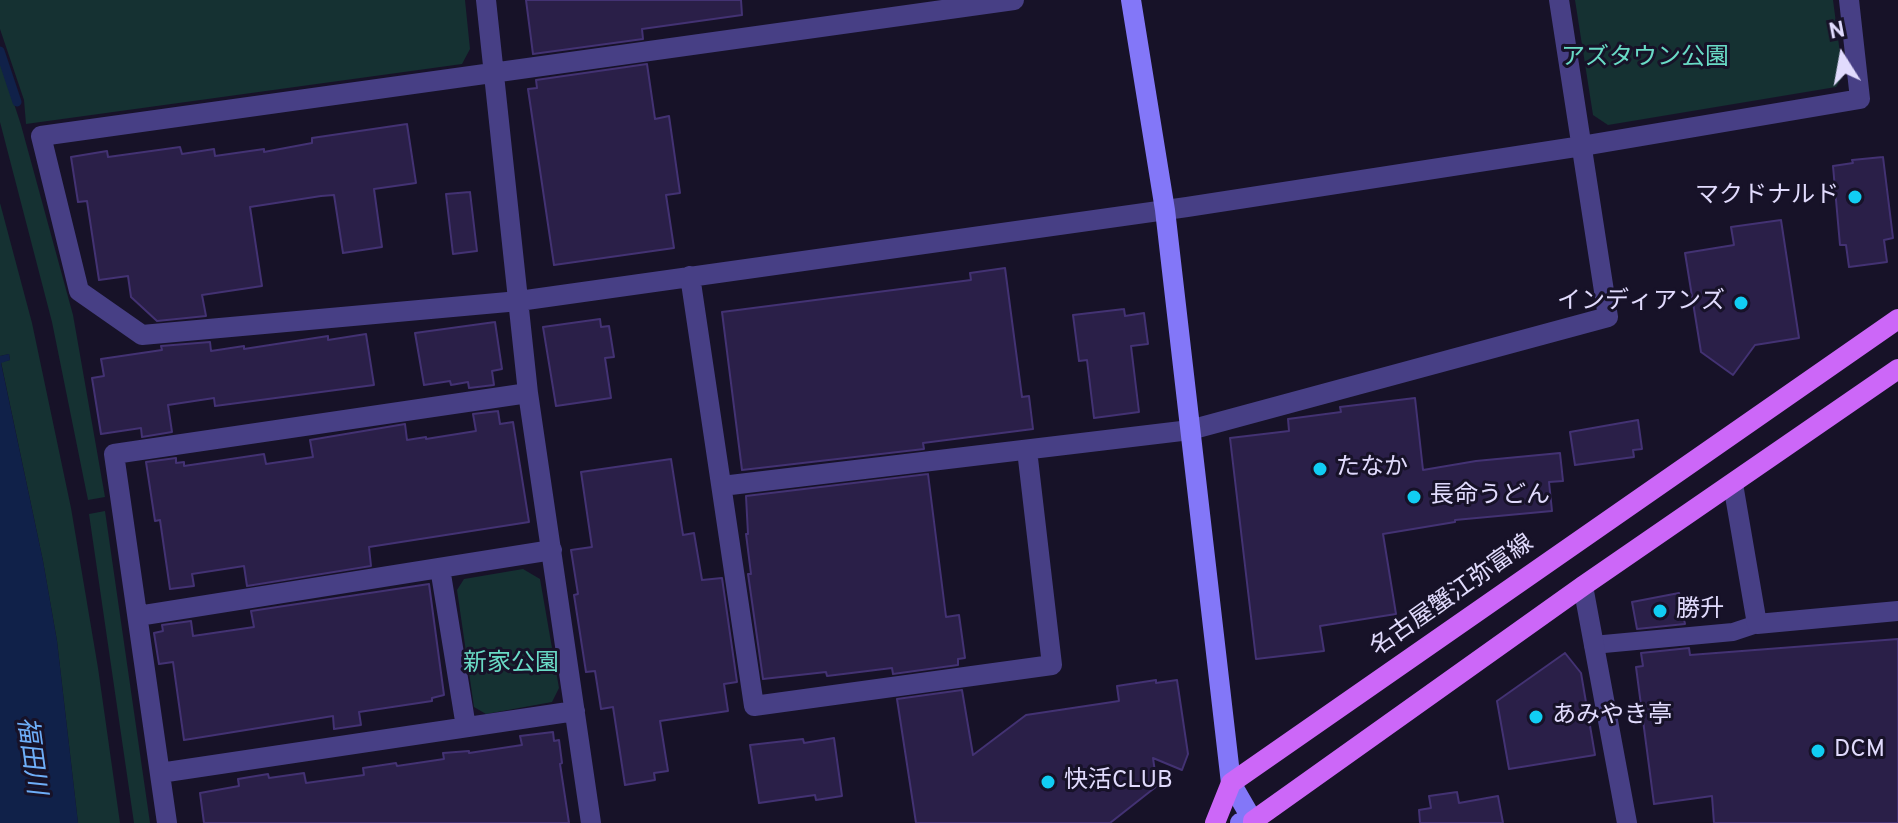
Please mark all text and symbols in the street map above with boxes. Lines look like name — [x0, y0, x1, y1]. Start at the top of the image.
north arrow — [1802, 16, 1882, 96]
text: N — [1827, 17, 1848, 47]
park label: アズタウン公園 — [1561, 45, 1729, 73]
place label: マクドナルド — [1695, 183, 1839, 211]
marker: マクドナルド — [1846, 188, 1864, 206]
place label: インディアンズ — [1557, 289, 1725, 317]
marker: インディアンズ — [1732, 294, 1750, 312]
place label: たなか — [1336, 455, 1408, 483]
marker: たなか — [1311, 460, 1329, 478]
place label: 長命うどん — [1430, 483, 1550, 511]
marker: 長命うどん — [1405, 488, 1423, 506]
street label: 名古屋蟹江弥富線 — [1366, 530, 1540, 664]
place label: 勝升 — [1676, 597, 1724, 625]
marker: 勝升 — [1651, 602, 1669, 620]
park label: 新家公園 — [463, 651, 559, 679]
place label: あみやき亭 — [1552, 703, 1672, 731]
marker: あみやき亭 — [1527, 708, 1545, 726]
water label: 福田川 — [8, 715, 50, 797]
place label: DCM — [1834, 737, 1885, 765]
marker: DCM — [1809, 742, 1827, 760]
place label: 快活CLUB — [1064, 768, 1173, 796]
marker: 快活CLUB — [1039, 773, 1057, 791]

